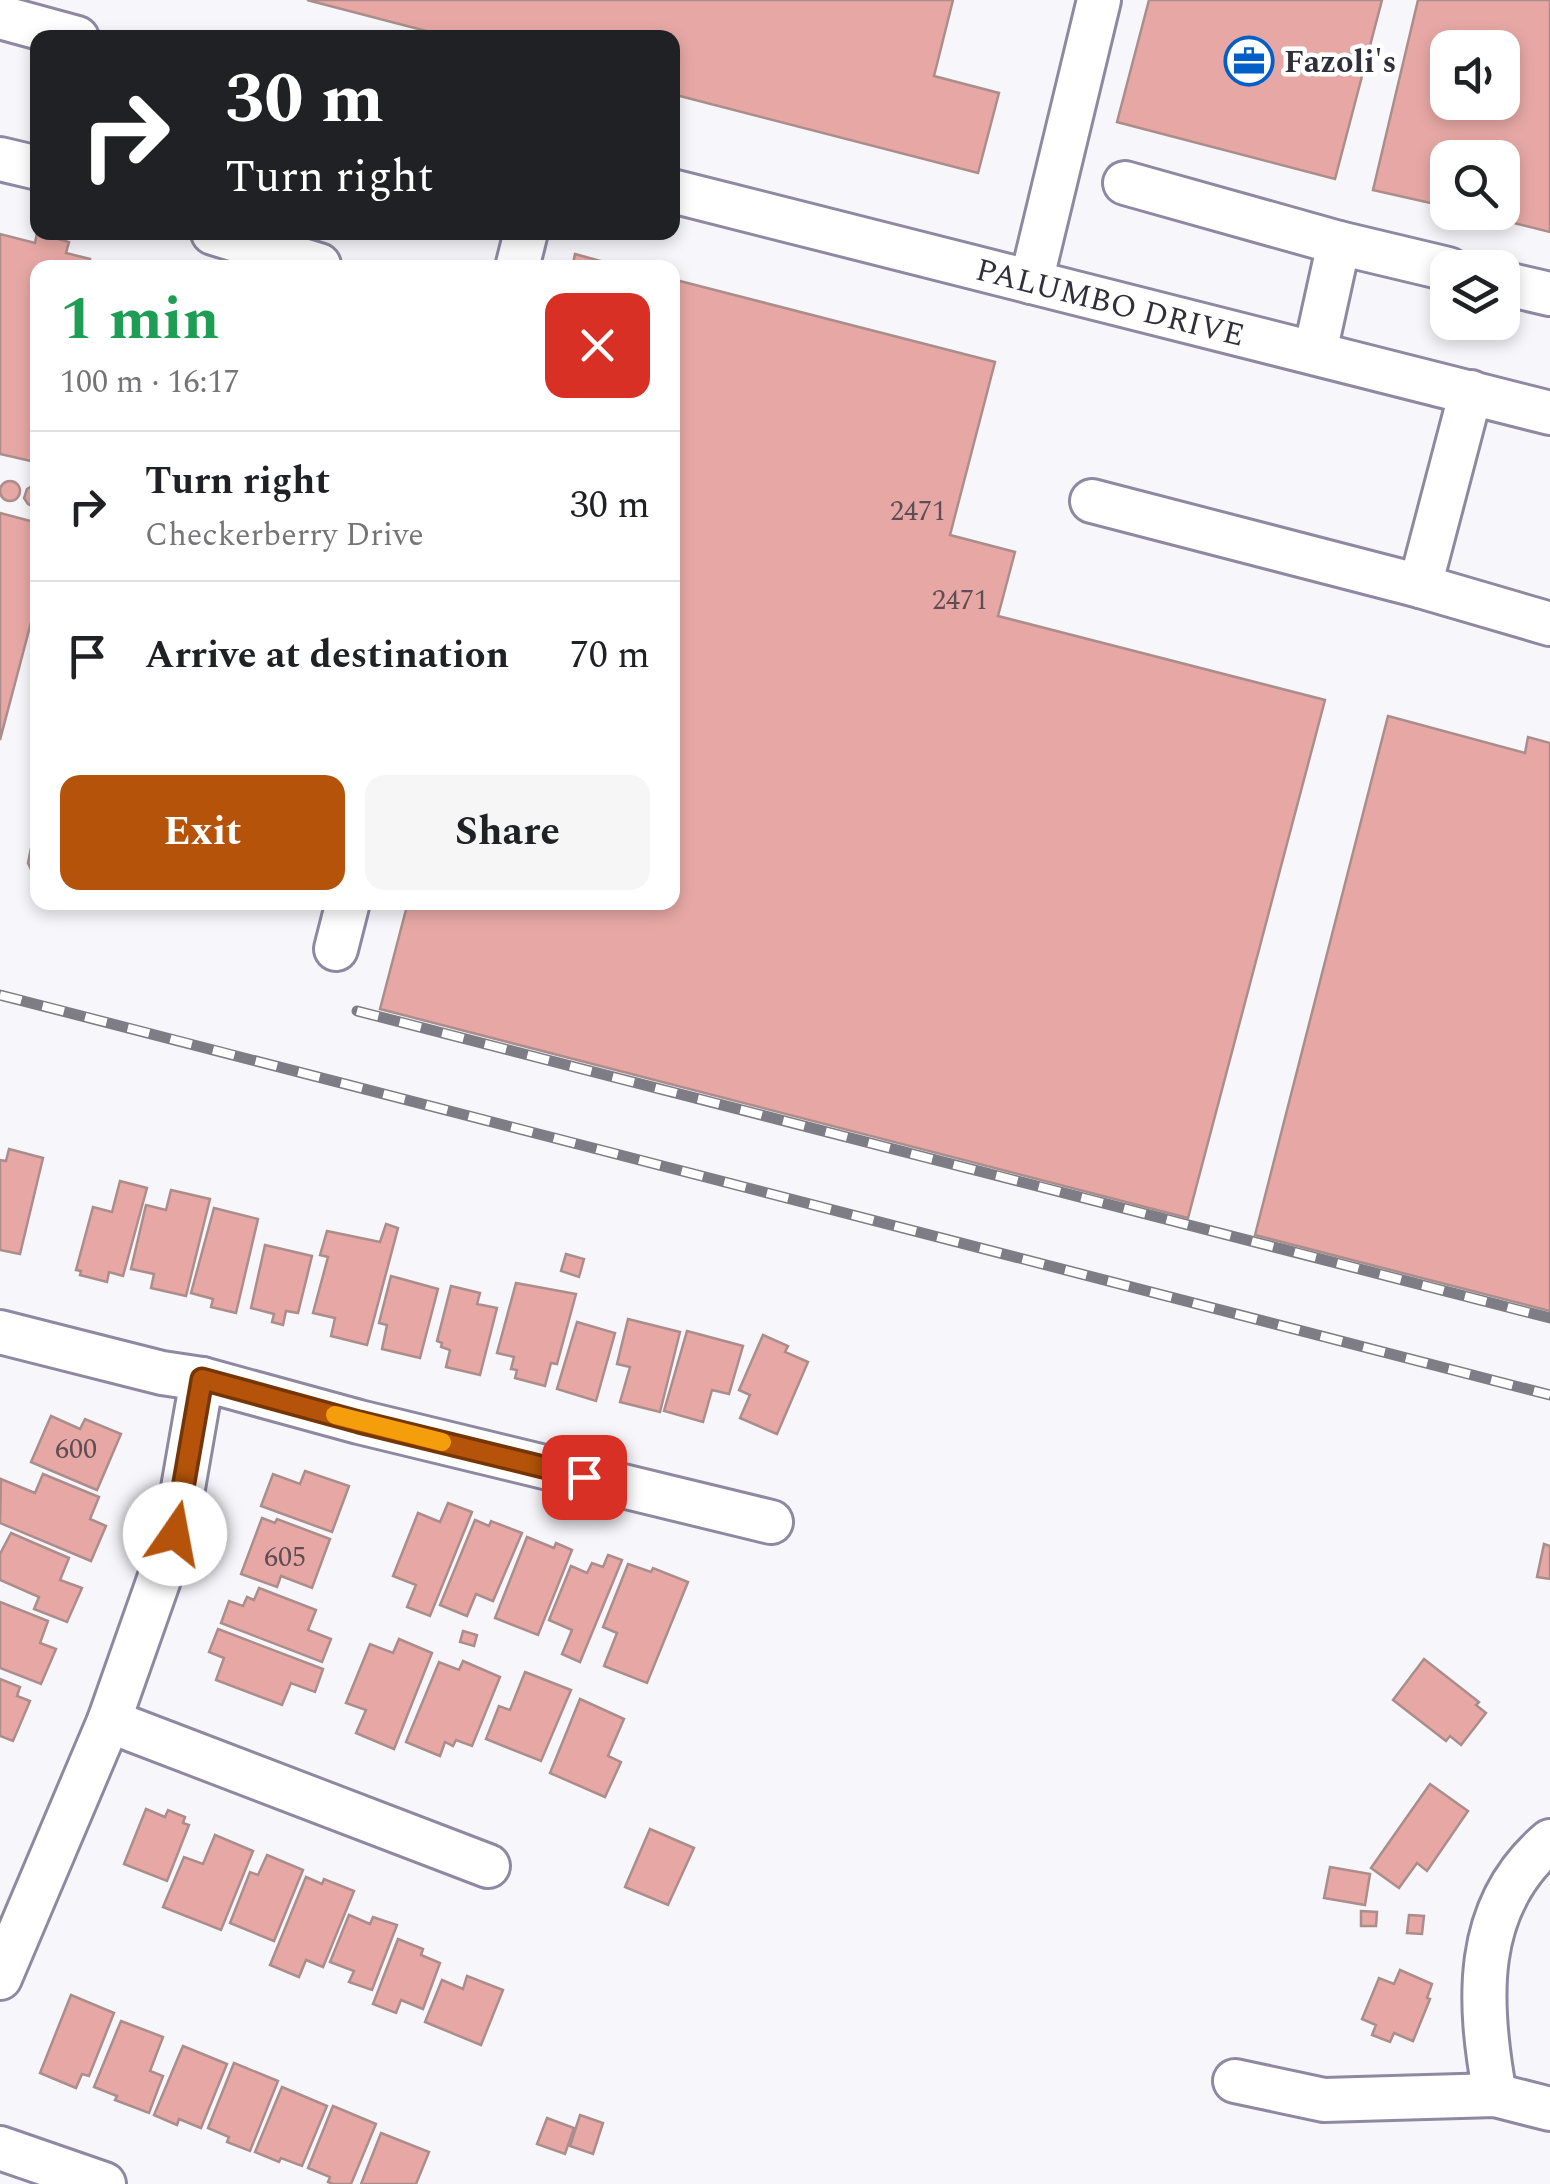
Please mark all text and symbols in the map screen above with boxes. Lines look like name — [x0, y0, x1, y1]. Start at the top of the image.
map controls — [1430, 30, 1520, 340]
button: sound — [1430, 30, 1520, 120]
office icon: Fazoli's — [1223, 35, 1275, 87]
place label: Fazoli's — [1284, 38, 1397, 87]
text: 30 m — [225, 47, 384, 153]
icon: right — [60, 70, 190, 200]
button: search — [1430, 140, 1520, 230]
text: Turn right — [225, 143, 434, 212]
street label: PALUMBO DRIVE — [970, 246, 1249, 361]
button: layers — [1430, 250, 1520, 340]
text: 1 min — [60, 274, 220, 366]
button: close — [545, 293, 650, 398]
text: 100 m · 16:17 — [60, 358, 240, 407]
text: Turn right — [145, 453, 330, 511]
text: 30 m — [570, 477, 650, 535]
icon: right — [60, 479, 115, 534]
house number: 2471 — [890, 490, 946, 533]
text: Checkerberry Drive — [145, 511, 424, 560]
house number: 2471 — [932, 579, 988, 622]
text: Arrive at destination — [145, 627, 509, 685]
text: 70 m — [570, 627, 650, 685]
icon: arrive — [60, 629, 115, 684]
button: Exit — [60, 775, 345, 890]
button: Share — [365, 775, 650, 890]
house number: 600 — [55, 1428, 97, 1471]
pin — [542, 1435, 627, 1520]
icon: arrive — [557, 1450, 612, 1505]
position arrow — [123, 1482, 227, 1586]
house number: 605 — [264, 1536, 306, 1579]

